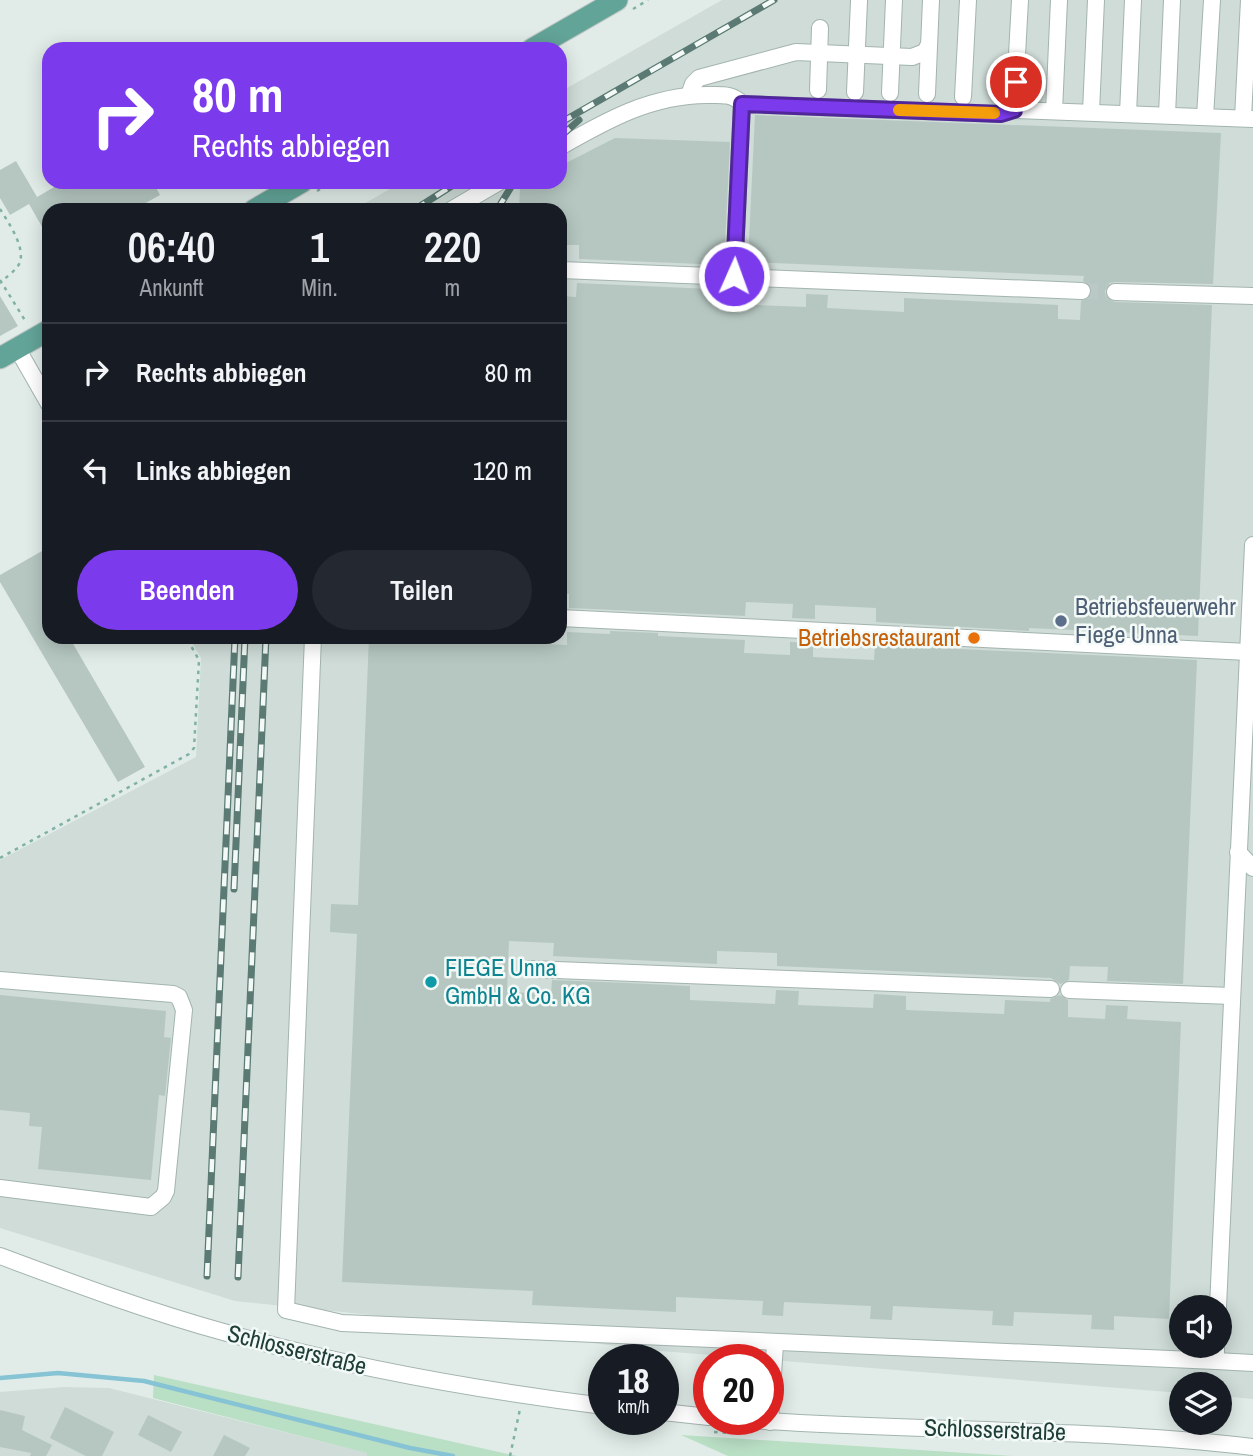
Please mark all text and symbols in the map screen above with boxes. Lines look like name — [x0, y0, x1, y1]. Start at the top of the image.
pin — [986, 52, 1046, 112]
text: 80 m — [192, 61, 284, 127]
icon: arrive — [997, 63, 1035, 101]
icon: right — [77, 70, 168, 161]
text: Rechts abbiegen — [192, 124, 390, 167]
text: 06:40 — [128, 219, 215, 275]
text: 1 — [310, 219, 329, 275]
text: 220 — [424, 219, 481, 275]
position arrow — [697, 239, 771, 313]
text: Ankunft — [140, 272, 204, 303]
text: Min. — [301, 272, 338, 303]
text: m — [445, 272, 460, 303]
icon: right — [77, 353, 115, 391]
text: Rechts abbiegen — [136, 355, 307, 390]
text: 80 m — [485, 355, 532, 390]
icon: left — [77, 451, 115, 489]
text: Links abbiegen — [136, 453, 291, 488]
text: 120 m — [473, 453, 532, 488]
button: Beenden — [77, 550, 298, 630]
button: Teilen — [312, 550, 532, 630]
place label: Betriebsfeuerwehr Fiege Unna — [1075, 590, 1236, 650]
marker: Betriebsfeuerwehr Fiege Unna — [1053, 613, 1069, 629]
place label: Betriebsrestaurant — [798, 621, 961, 653]
marker: Betriebsrestaurant — [966, 630, 982, 646]
place label: FIEGE Unna GmbH & Co. KG — [445, 951, 590, 1011]
marker: FIEGE Unna GmbH & Co. KG — [423, 974, 439, 990]
map controls — [1169, 1295, 1232, 1435]
button: sound — [1169, 1295, 1232, 1358]
street label: Schlosserstraße — [224, 1316, 370, 1382]
speed limit sign: 20 — [693, 1344, 784, 1435]
text: 18 — [618, 1357, 649, 1404]
button: layers — [1169, 1372, 1232, 1435]
text: km/h — [618, 1394, 650, 1419]
street label: Schlosserstraße — [923, 1411, 1067, 1447]

